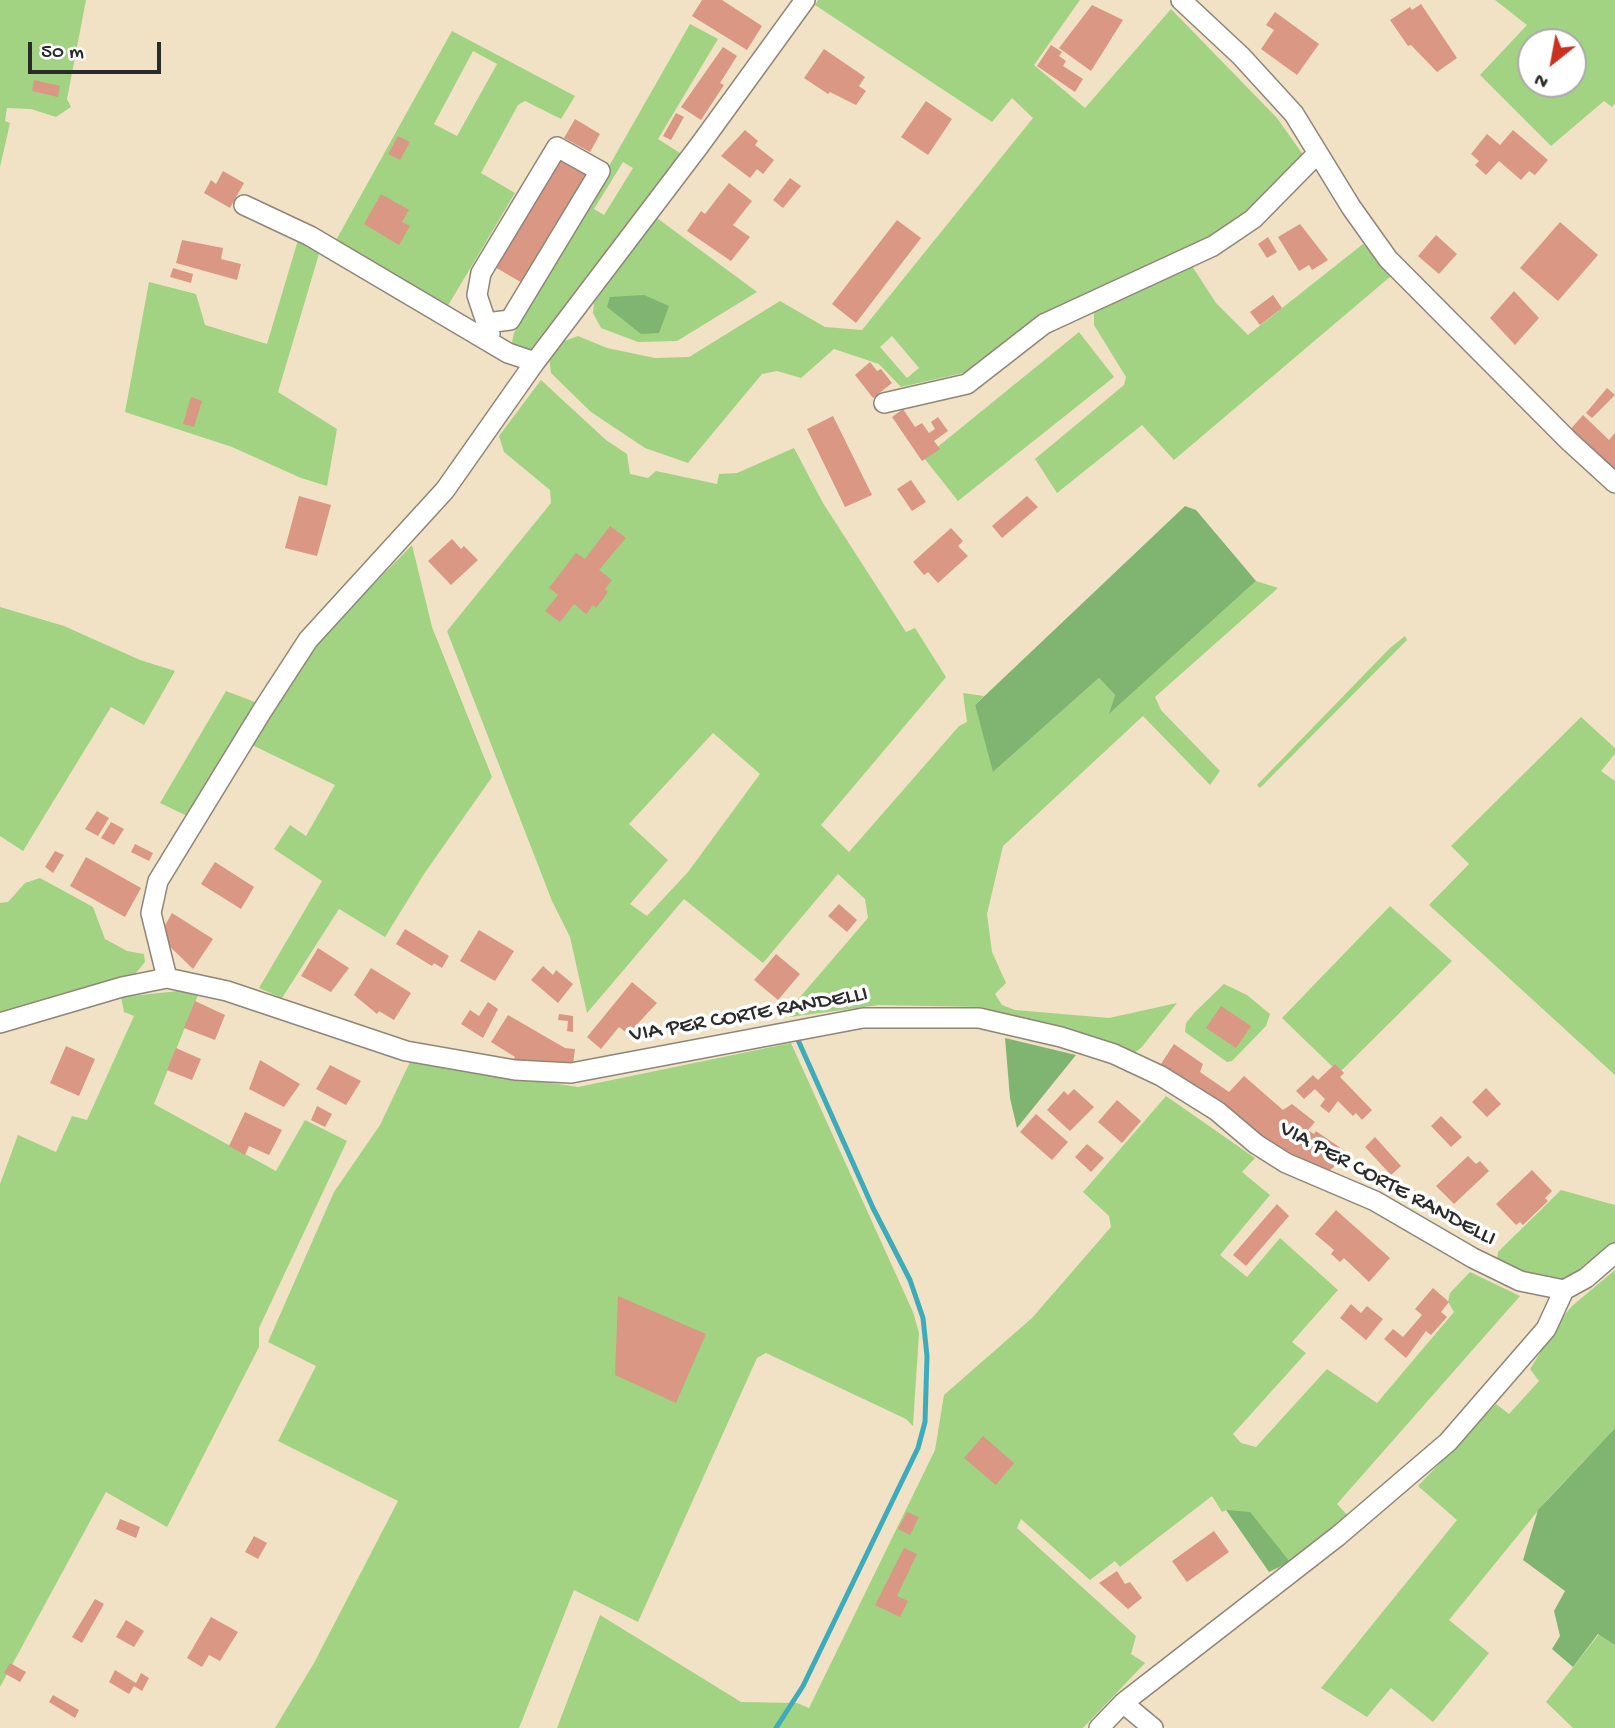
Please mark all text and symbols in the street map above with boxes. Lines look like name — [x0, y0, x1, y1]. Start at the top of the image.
scale bar — [32, 28, 164, 72]
north arrow — [1517, 28, 1587, 98]
text: 50 m — [41, 41, 84, 66]
text: N — [1531, 67, 1553, 93]
street label: VIA PER CORTE RANDELLI — [628, 981, 870, 1051]
street label: VIA PER CORTE RANDELLI — [1274, 1116, 1500, 1254]

